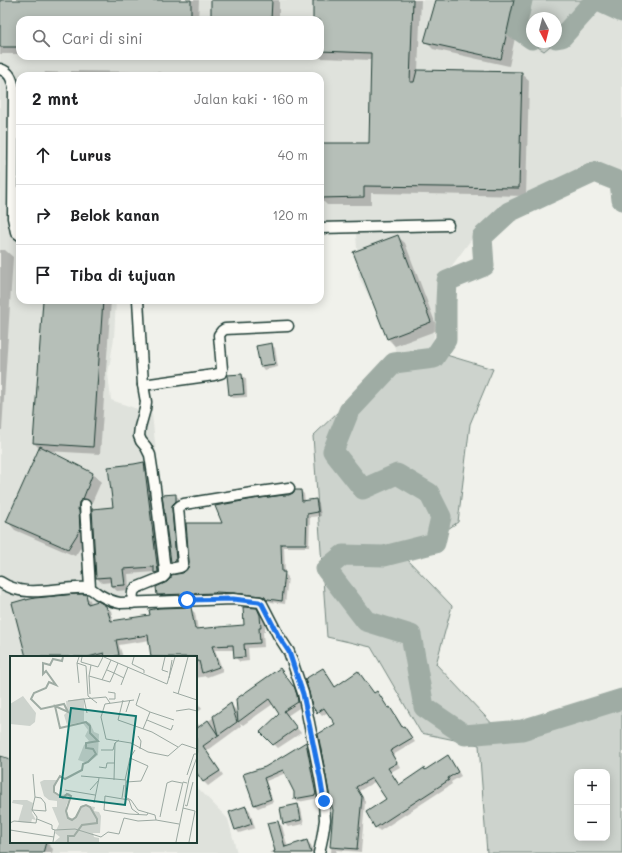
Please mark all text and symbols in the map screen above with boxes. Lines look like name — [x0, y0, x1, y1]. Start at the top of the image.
north arrow — [526, 12, 562, 48]
search box — [16, 16, 324, 60]
icon: search — [30, 27, 52, 49]
text: Cari di sini — [62, 28, 143, 48]
text: 2 mnt — [32, 87, 78, 109]
text: Jalan kaki · 160 m — [194, 90, 308, 107]
icon: ahead — [32, 144, 54, 166]
text: Lurus — [70, 145, 111, 165]
text: 40 m — [278, 146, 308, 163]
icon: right — [32, 204, 54, 226]
text: Belok kanan — [70, 205, 159, 225]
text: 120 m — [272, 206, 308, 223]
icon: arrive — [32, 264, 54, 286]
text: Tiba di tujuan — [70, 265, 175, 285]
route start — [178, 591, 196, 609]
inset map — [10, 656, 197, 843]
map controls — [574, 769, 610, 841]
button: + — [574, 769, 610, 805]
route end — [315, 792, 333, 810]
button: − — [574, 805, 610, 841]

